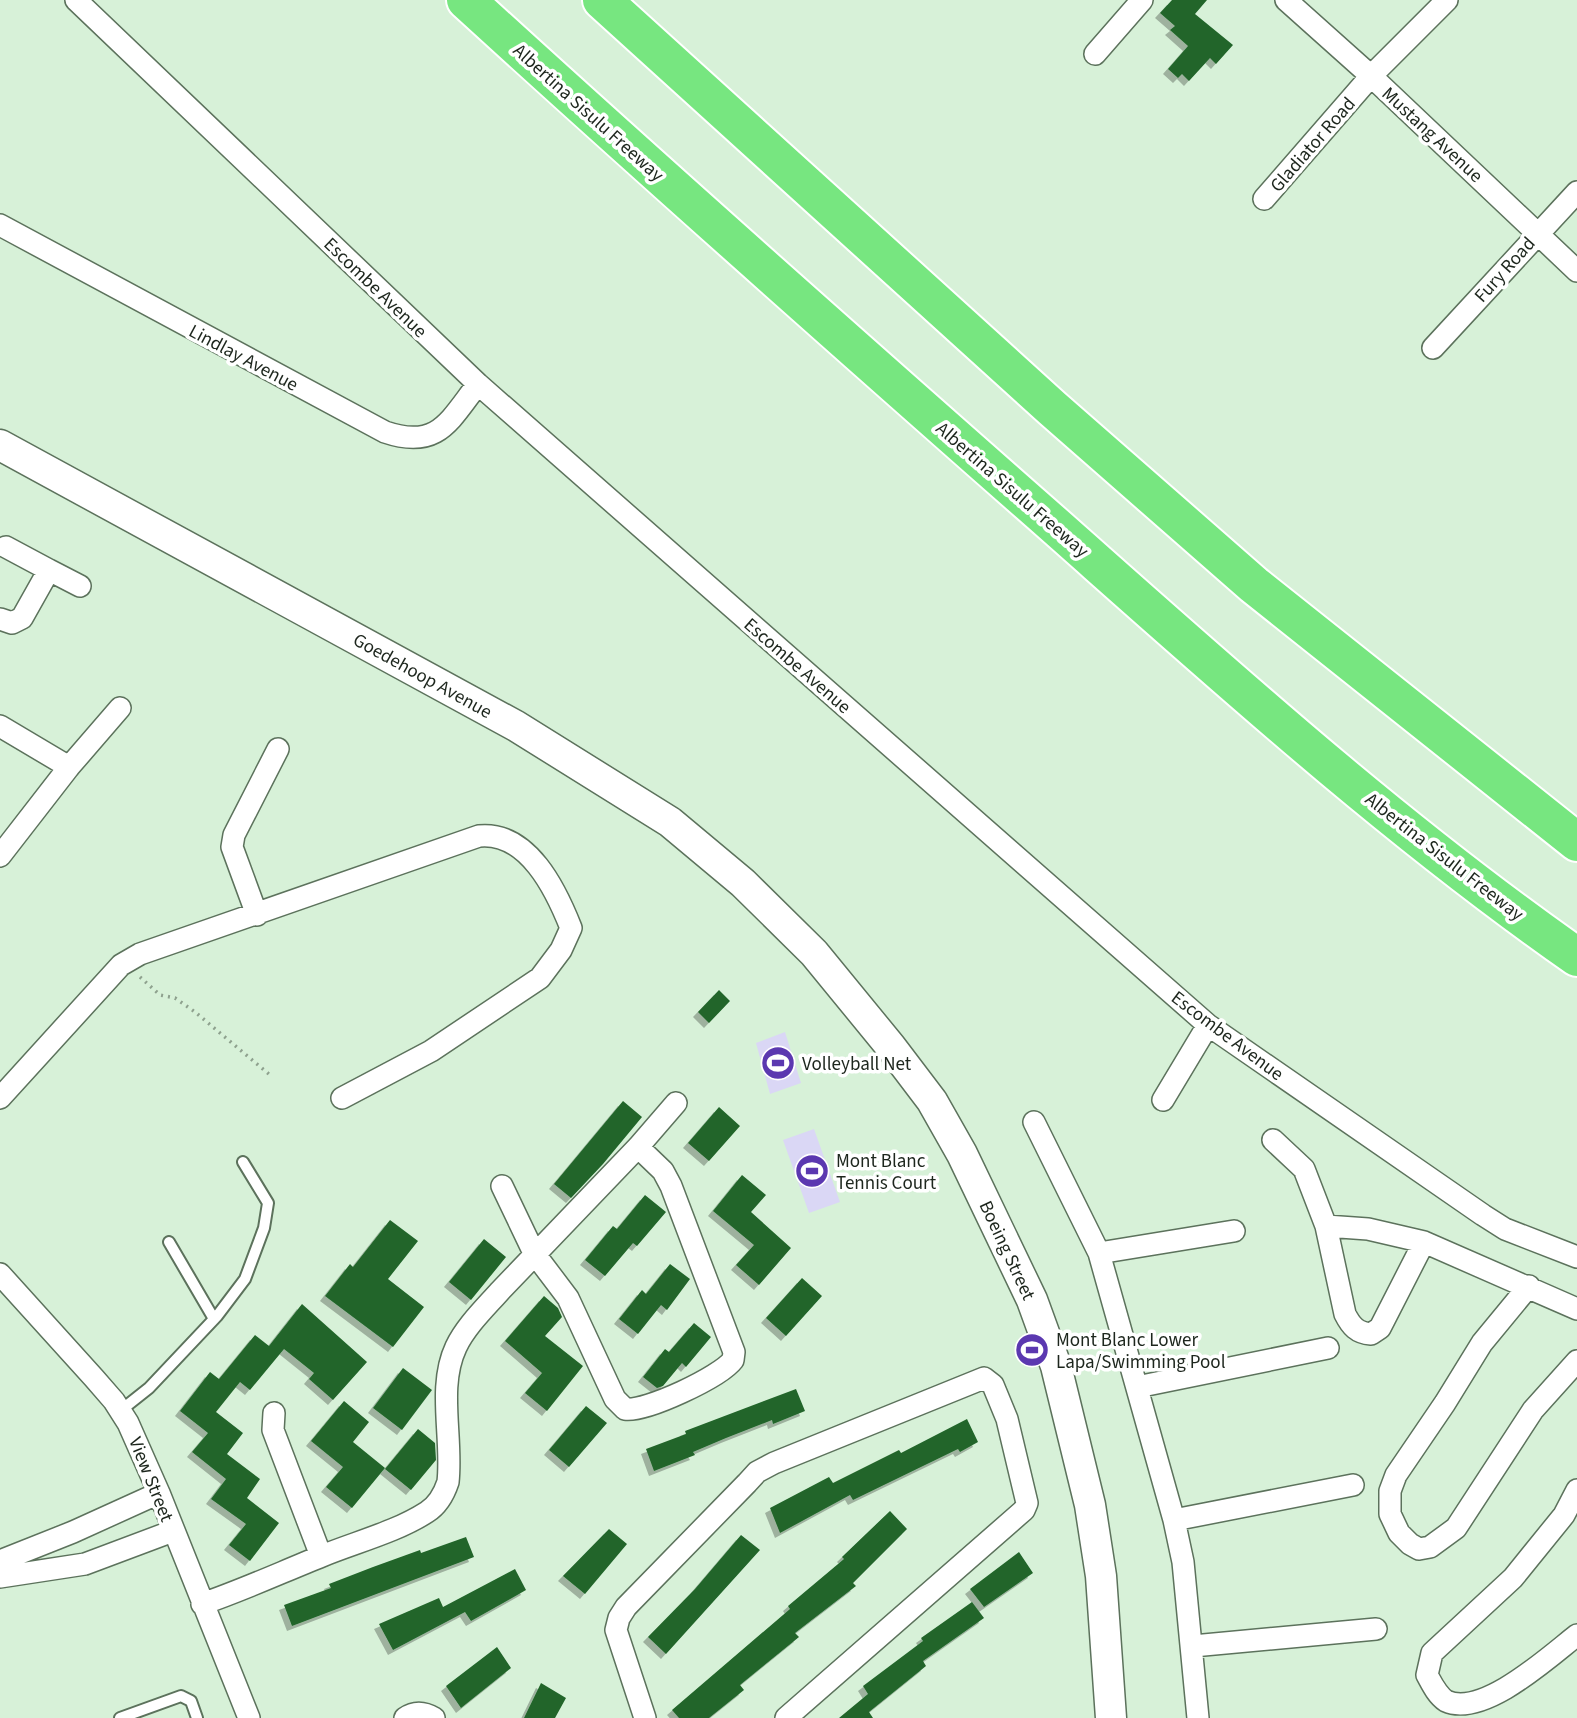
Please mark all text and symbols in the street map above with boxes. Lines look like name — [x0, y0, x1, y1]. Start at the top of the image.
street label: Albertina Sisulu Freeway — [507, 38, 670, 188]
street label: Mustang Avenue — [1375, 81, 1489, 189]
street label: Gladiator Road — [1264, 91, 1362, 198]
street label: Fury Road — [1468, 231, 1542, 309]
street label: Escombe Avenue — [317, 232, 433, 345]
street label: Lindlay Avenue — [184, 318, 303, 399]
street label: Albertina Sisulu Freeway — [930, 416, 1095, 564]
street label: Escombe Avenue — [737, 612, 857, 720]
street label: Goedehoop Avenue — [348, 627, 497, 726]
street label: Albertina Sisulu Freeway — [1359, 787, 1529, 928]
street label: Escombe Avenue — [1165, 985, 1289, 1087]
sports icon: Volleyball Net — [759, 1044, 797, 1082]
place label: Volleyball Net — [802, 1051, 912, 1078]
place label: Mont Blanc Tennis Court — [836, 1148, 937, 1197]
sports icon: Mont Blanc Tennis Court — [793, 1152, 831, 1190]
street label: Boeing Street — [972, 1196, 1042, 1305]
place label: Mont Blanc Lower Lapa/Swimming Pool — [1056, 1327, 1226, 1376]
sports icon: Mont Blanc Lower Lapa/Swimming Pool — [1013, 1331, 1051, 1369]
street label: View Street — [121, 1433, 180, 1526]

